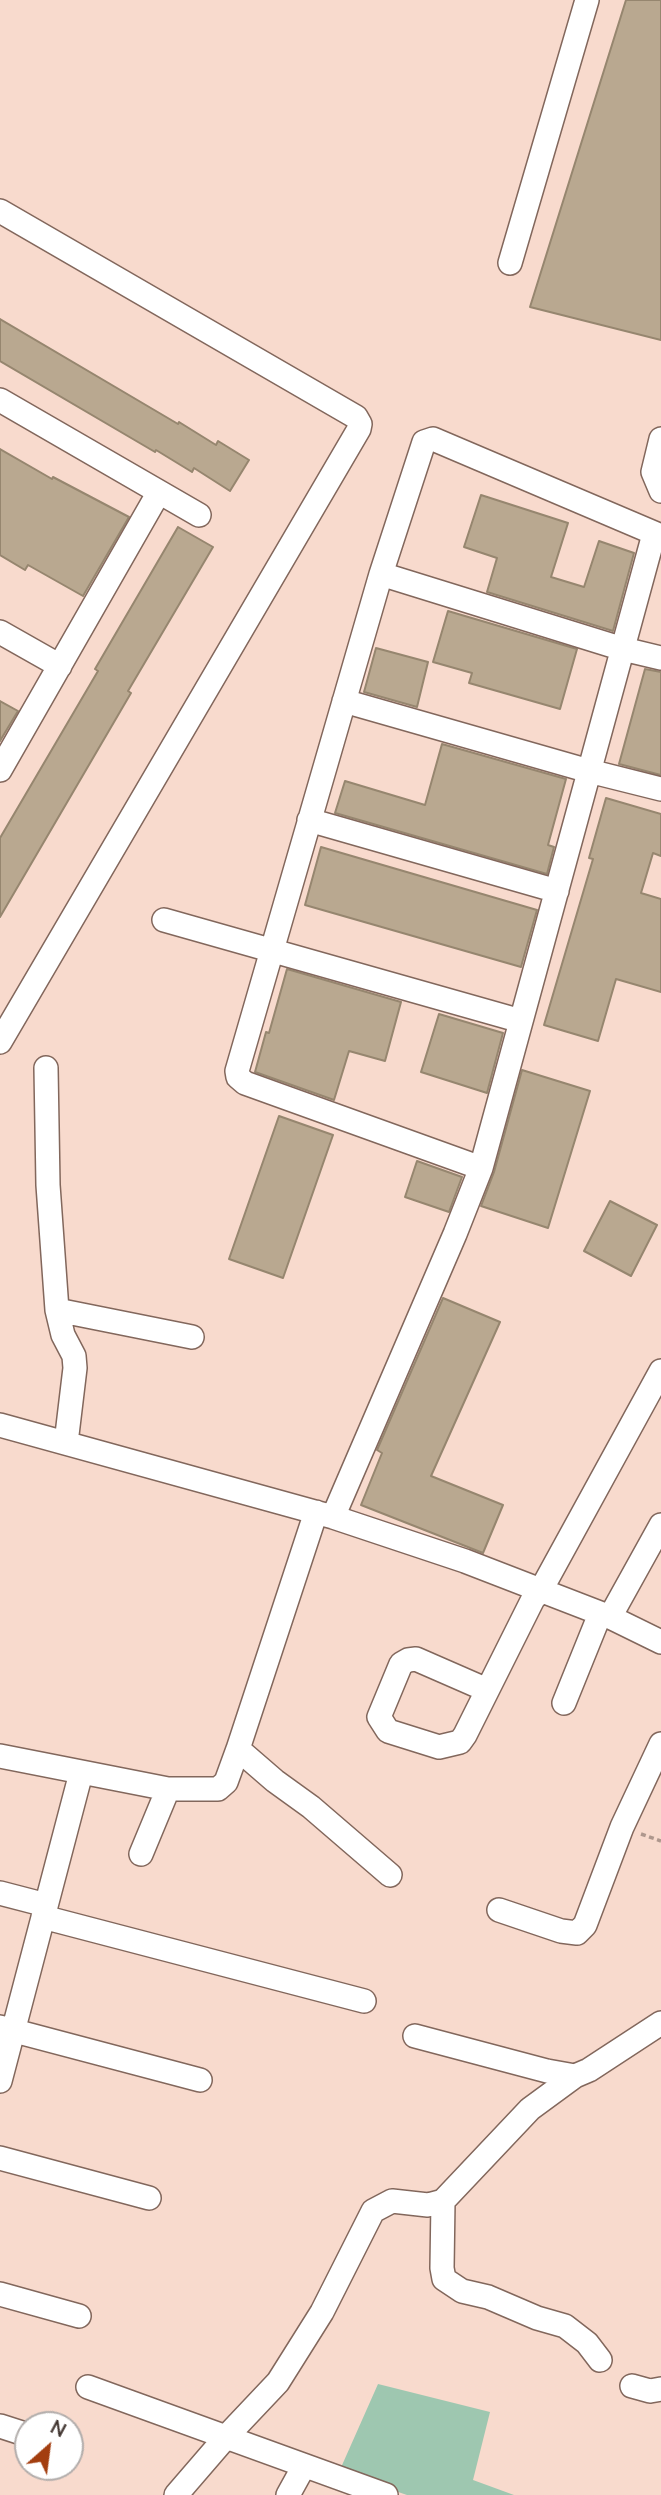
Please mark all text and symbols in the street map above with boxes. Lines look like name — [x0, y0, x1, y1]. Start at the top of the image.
north arrow — [14, 2411, 84, 2481]
text: N — [46, 2414, 70, 2444]

